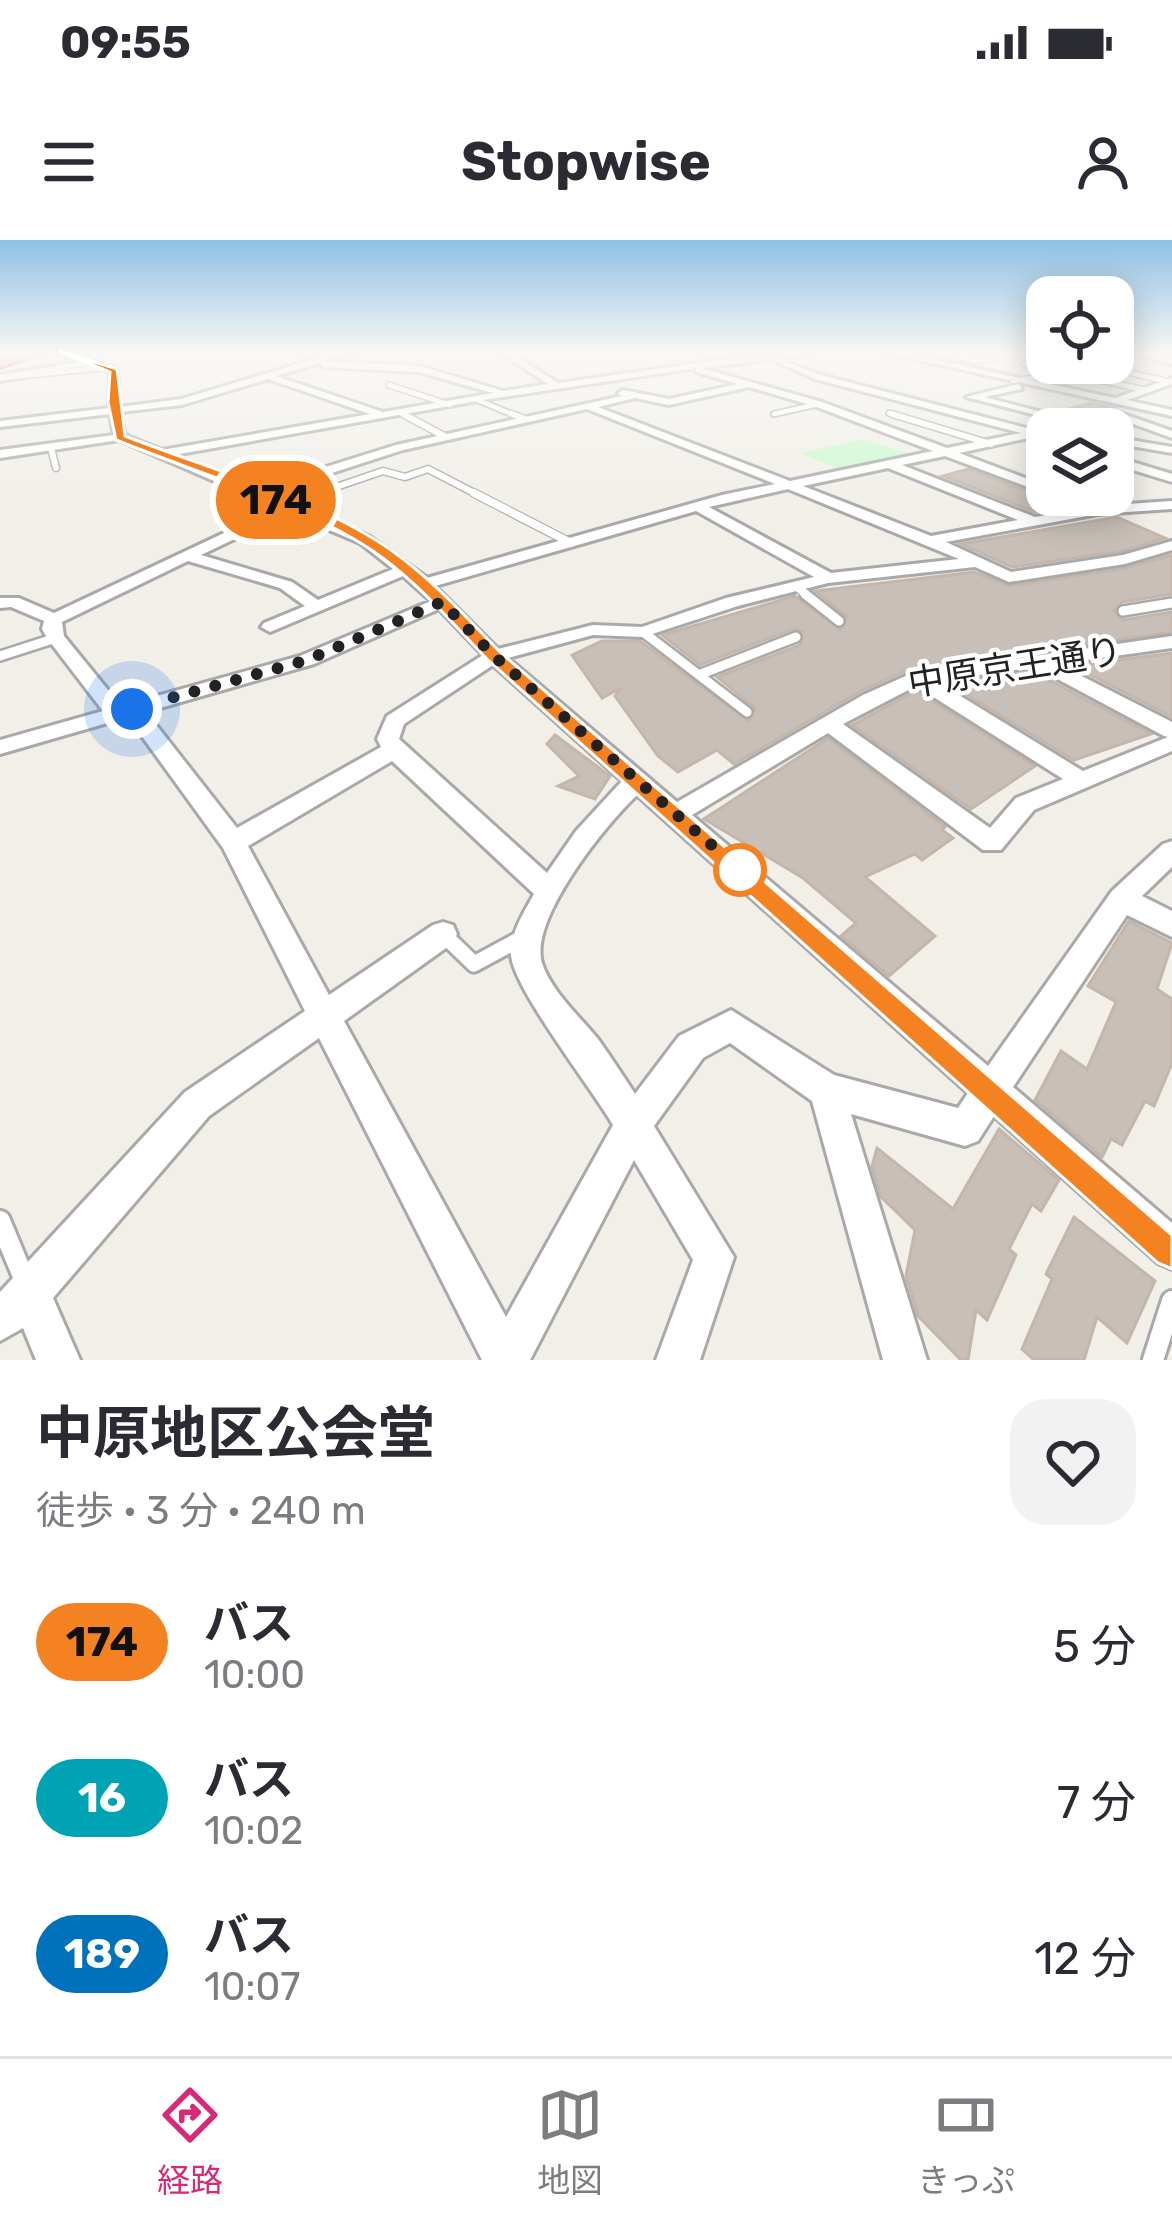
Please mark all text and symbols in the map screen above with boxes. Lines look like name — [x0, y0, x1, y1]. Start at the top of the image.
text: 09:55 — [60, 16, 191, 69]
icon: menu — [36, 129, 102, 195]
icon: person — [1070, 129, 1136, 195]
text: Stopwise — [461, 130, 711, 194]
map controls — [1026, 276, 1134, 516]
button: locate — [1026, 276, 1134, 384]
button: layers — [1026, 408, 1134, 516]
line badge: 174 — [207, 461, 345, 539]
text: 174 — [240, 475, 312, 525]
street label: 中原京王通り — [905, 629, 1125, 705]
your location — [102, 679, 162, 739]
unlabelled marker — [715, 845, 765, 895]
button: heart — [1010, 1399, 1136, 1525]
text: 中原地区公会堂 — [36, 1400, 435, 1467]
text: 徒歩 · 3 分 · 240 m — [36, 1488, 366, 1534]
text: バス — [204, 1597, 294, 1650]
text: 174 — [66, 1617, 138, 1667]
text: 5 分 — [1053, 1620, 1136, 1673]
text: 10:00 — [204, 1652, 305, 1698]
text: バス — [204, 1753, 294, 1806]
text: 16 — [78, 1773, 126, 1823]
text: 7 分 — [1057, 1776, 1136, 1829]
text: 10:02 — [204, 1808, 303, 1854]
text: バス — [204, 1909, 294, 1962]
text: 189 — [64, 1929, 140, 1979]
text: 12 分 — [1034, 1932, 1136, 1985]
text: 10:07 — [204, 1964, 300, 2010]
tab: 経路 — [157, 2082, 223, 2202]
tab: 地図 — [537, 2082, 603, 2202]
tab: きっぷ — [917, 2082, 1015, 2202]

